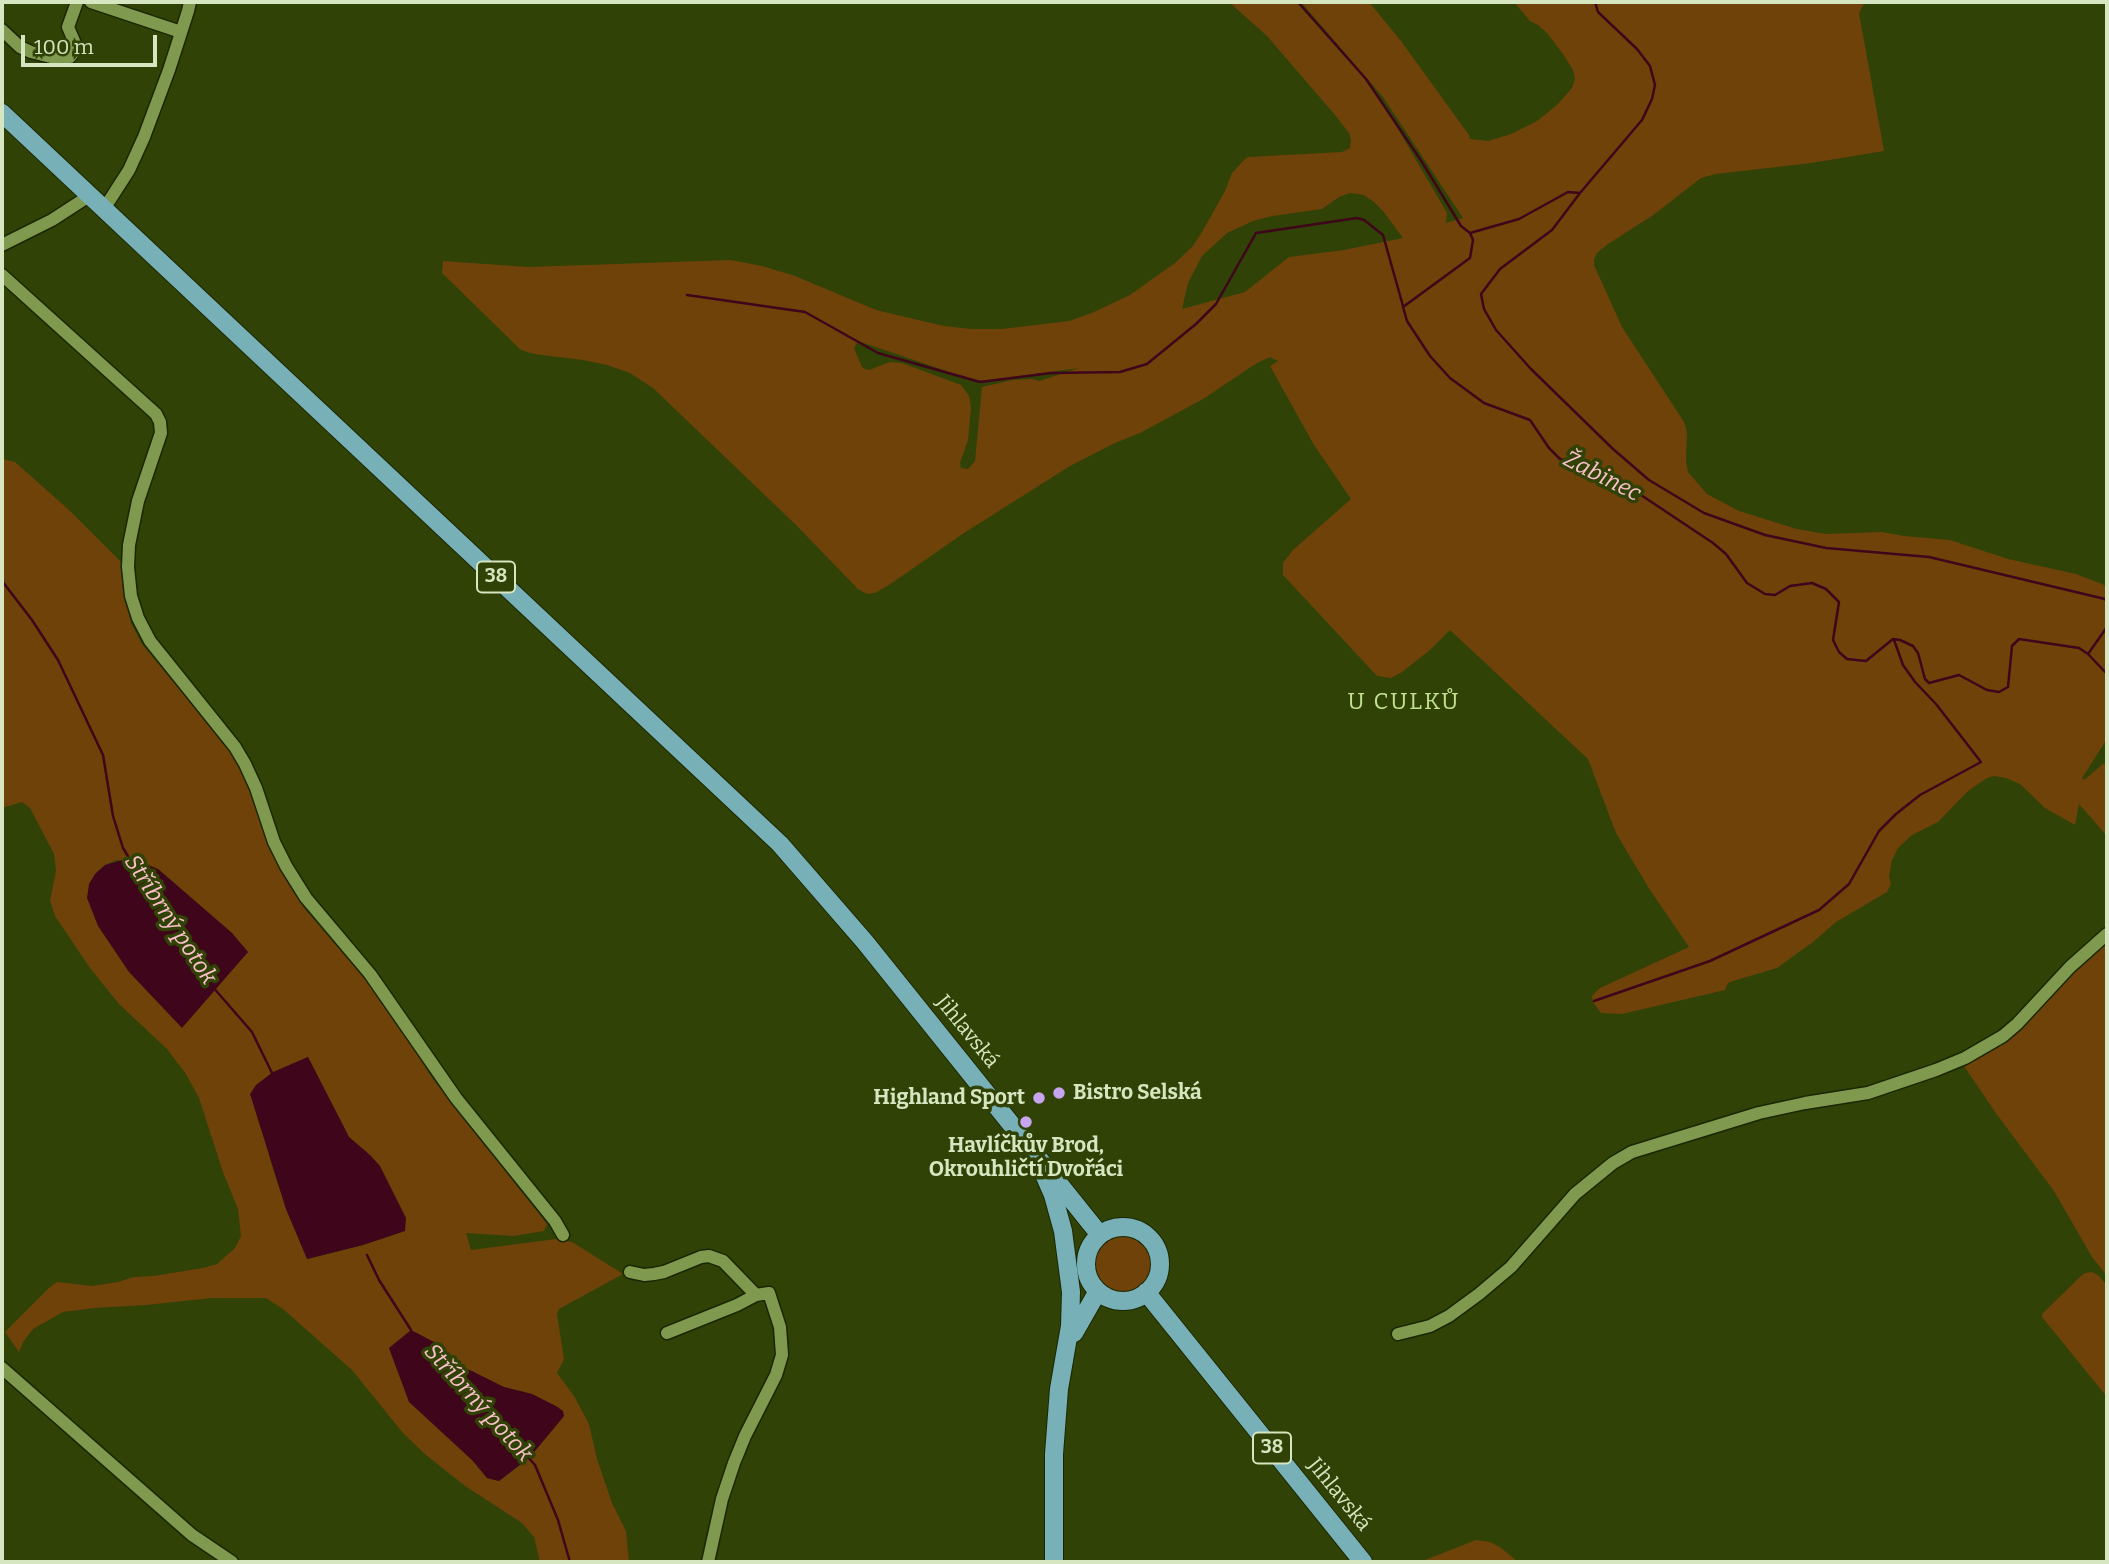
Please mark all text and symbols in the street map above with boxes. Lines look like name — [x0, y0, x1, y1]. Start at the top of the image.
scale bar — [24, 21, 161, 65]
text: 100 m — [34, 34, 94, 60]
water label: Žabinec — [1559, 446, 1645, 508]
road number: 38 — [477, 562, 515, 592]
district label: U CULKŮ — [1348, 689, 1460, 717]
water label: Stříbrný potok — [118, 850, 222, 990]
street label: Jihlavská — [930, 990, 1004, 1074]
place label: Bistro Selská — [1073, 1080, 1202, 1106]
place label: Highland Sport — [873, 1085, 1025, 1111]
marker: Bistro Selská — [1051, 1085, 1067, 1101]
marker: Highland Sport — [1031, 1090, 1047, 1106]
marker: Havlíčkův Brod, Okrouhličtí Dvořáci — [1018, 1114, 1034, 1130]
place label: Havlíčkův Brod, Okrouhličtí Dvořáci — [929, 1133, 1123, 1183]
water label: Stříbrný potok — [418, 1338, 538, 1468]
road number: 38 — [1253, 1432, 1291, 1464]
street label: Jihlavská — [1302, 1453, 1376, 1537]

